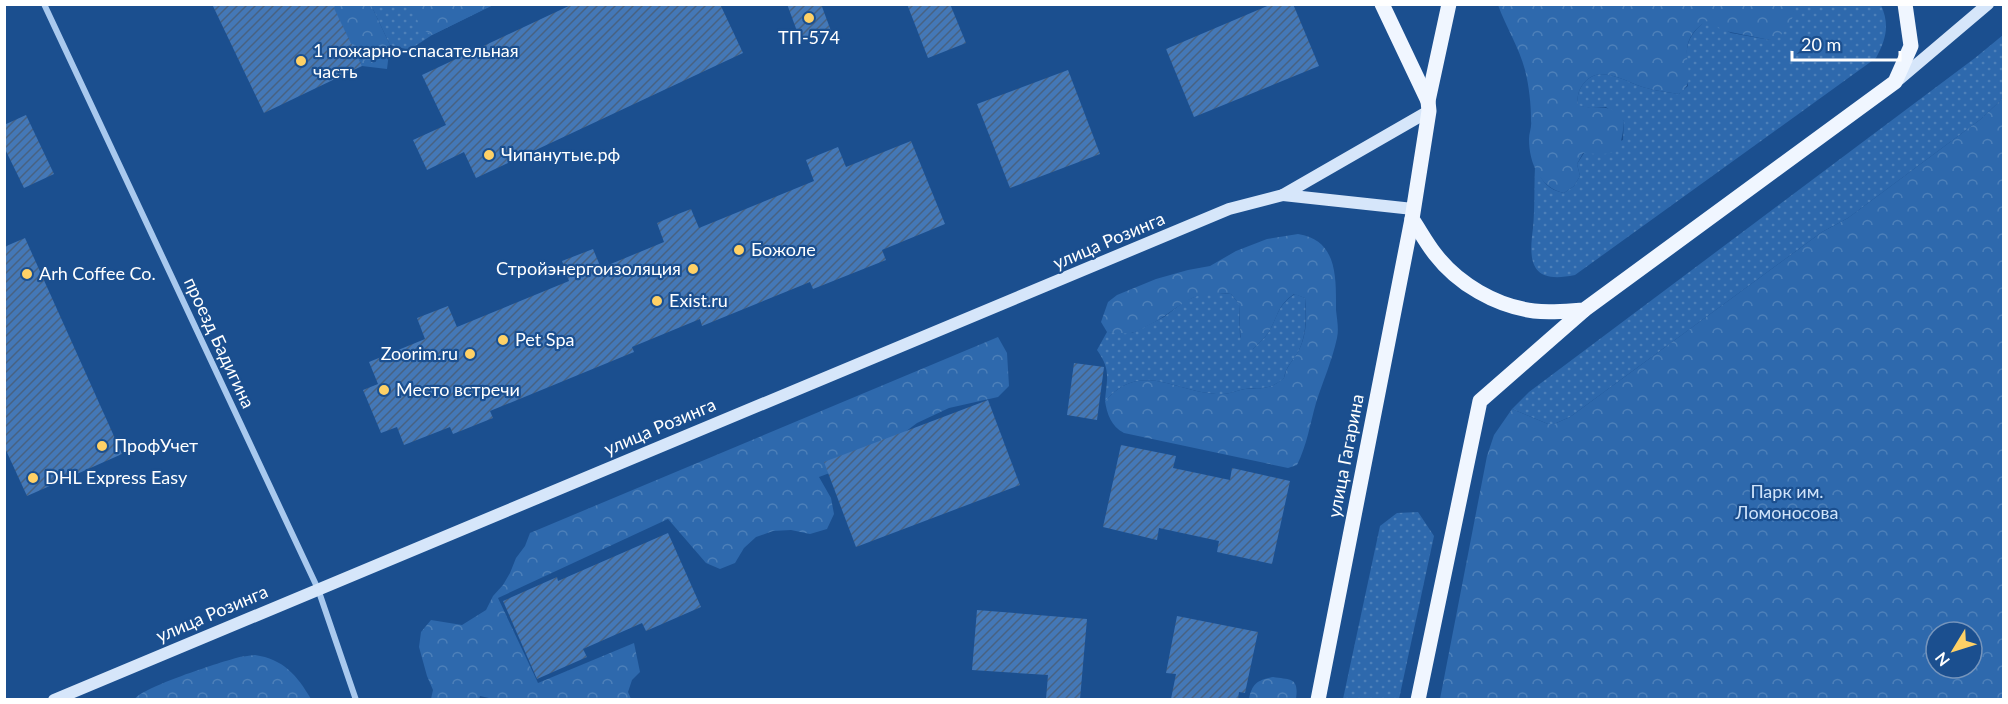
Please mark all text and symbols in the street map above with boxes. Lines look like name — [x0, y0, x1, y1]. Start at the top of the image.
marker: ТП-574 — [802, 11, 816, 25]
scale bar — [1792, 24, 1900, 62]
place label: ТП-574 — [778, 26, 840, 48]
text: 20 m — [1801, 33, 1841, 55]
place label: 1 пожарно-спасательная часть — [313, 39, 519, 82]
marker: 1 пожарно-спасательная часть — [294, 54, 308, 68]
place label: Чипанутые.рф — [501, 143, 620, 165]
marker: Чипанутые.рф — [482, 148, 496, 162]
street label: улица Розинга — [1050, 207, 1168, 273]
place label: Божоле — [751, 238, 816, 260]
marker: Божоле — [732, 243, 746, 257]
place label: Стройэнергоизоляция — [496, 257, 681, 279]
place label: Arh Coffee Co. — [39, 262, 156, 284]
marker: Стройэнергоизоляция — [686, 262, 700, 276]
marker: Arh Coffee Co. — [20, 267, 34, 281]
street label: проезд Бадигина — [180, 274, 260, 412]
place label: Exist.ru — [669, 289, 728, 311]
marker: Exist.ru — [650, 294, 664, 308]
place label: Pet Spa — [515, 328, 574, 350]
marker: Pet Spa — [496, 333, 510, 347]
place label: Zoorim.ru — [381, 342, 458, 364]
marker: Zoorim.ru — [463, 347, 477, 361]
place label: Место встречи — [396, 378, 520, 400]
marker: Место встречи — [377, 383, 391, 397]
street label: улица Гагарина — [1322, 392, 1368, 520]
street label: улица Розинга — [601, 393, 719, 459]
place label: ПрофУчет — [114, 434, 198, 456]
marker: ПрофУчет — [95, 439, 109, 453]
place label: DHL Express Easy — [45, 466, 188, 488]
marker: DHL Express Easy — [26, 471, 40, 485]
park label: Парк им. Ломоносова — [1735, 480, 1838, 523]
street label: улица Розинга — [153, 580, 271, 646]
north arrow — [1924, 620, 1984, 680]
text: N — [1931, 649, 1953, 670]

